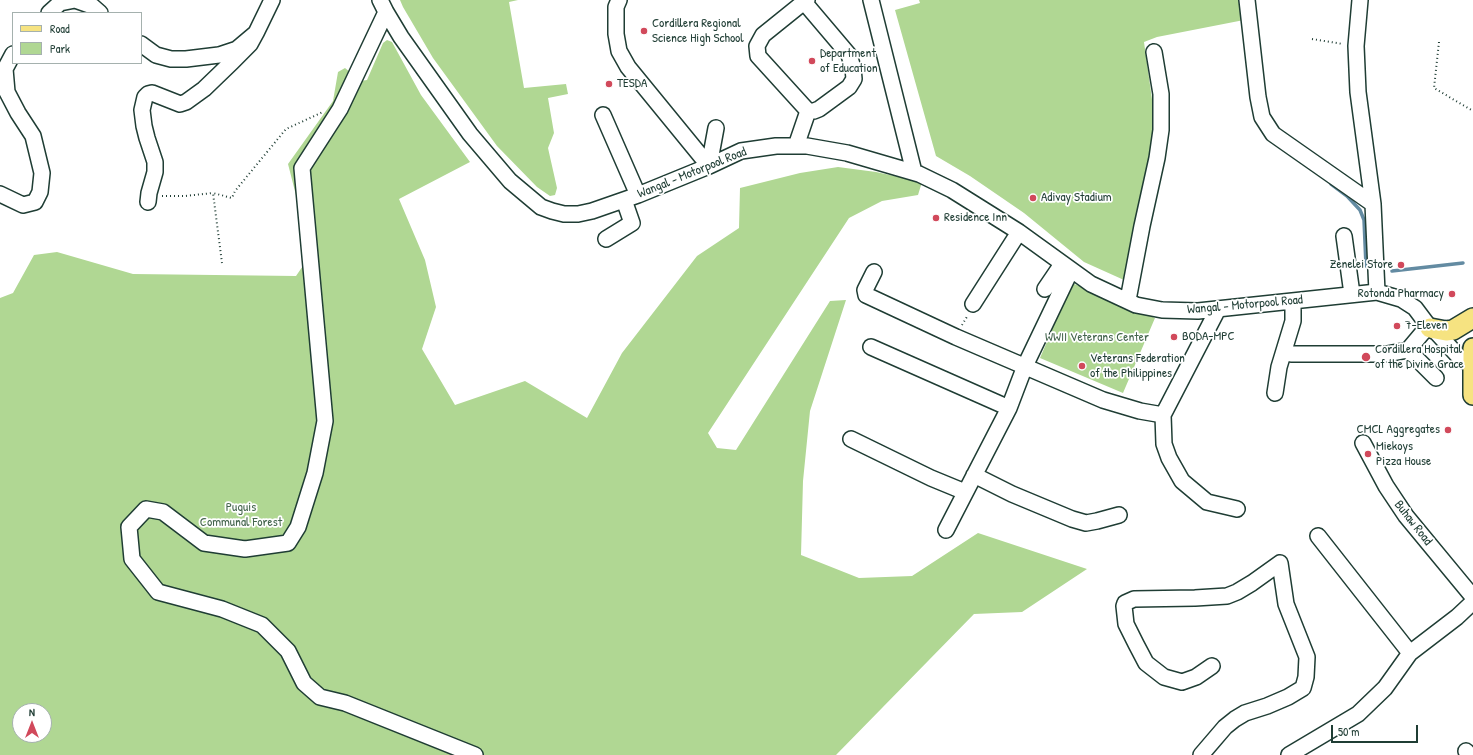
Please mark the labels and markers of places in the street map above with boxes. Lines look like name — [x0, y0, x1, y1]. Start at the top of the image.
place label: Cordillera Regional Science High School — [652, 16, 744, 47]
marker: Cordillera Regional Science High School — [639, 26, 649, 36]
place label: Department of Education — [820, 46, 878, 77]
marker: Department of Education — [807, 56, 817, 66]
place label: TESDA — [617, 76, 647, 92]
marker: TESDA — [604, 79, 614, 89]
place label: Adivay Stadium — [1041, 190, 1112, 206]
marker: Adivay Stadium — [1028, 193, 1038, 203]
place label: Residence Inn — [944, 210, 1007, 226]
marker: Residence Inn — [931, 213, 941, 223]
place label: Zenelei Store — [1330, 257, 1393, 273]
marker: Zenelei Store — [1396, 260, 1406, 270]
place label: Rotonda Pharmacy — [1358, 286, 1444, 302]
marker: Rotonda Pharmacy — [1447, 289, 1457, 299]
place label: 7-Eleven — [1405, 318, 1447, 334]
marker: 7-Eleven — [1392, 321, 1402, 331]
place label: BODA-MPC — [1182, 329, 1235, 345]
marker: BODA-MPC — [1169, 332, 1179, 342]
place label: Cordillera Hospital of the Divine Grace — [1375, 342, 1464, 373]
place label: Veterans Federation of the Philippines — [1090, 351, 1185, 382]
marker: Cordillera Hospital of the Divine Grace — [1360, 351, 1372, 363]
marker: Veterans Federation of the Philippines — [1077, 361, 1087, 371]
place label: CMCL Aggregates — [1357, 422, 1440, 438]
marker: CMCL Aggregates — [1443, 425, 1453, 435]
place label: Miekoys Pizza House — [1376, 439, 1431, 470]
marker: Miekoys Pizza House — [1363, 449, 1373, 459]

